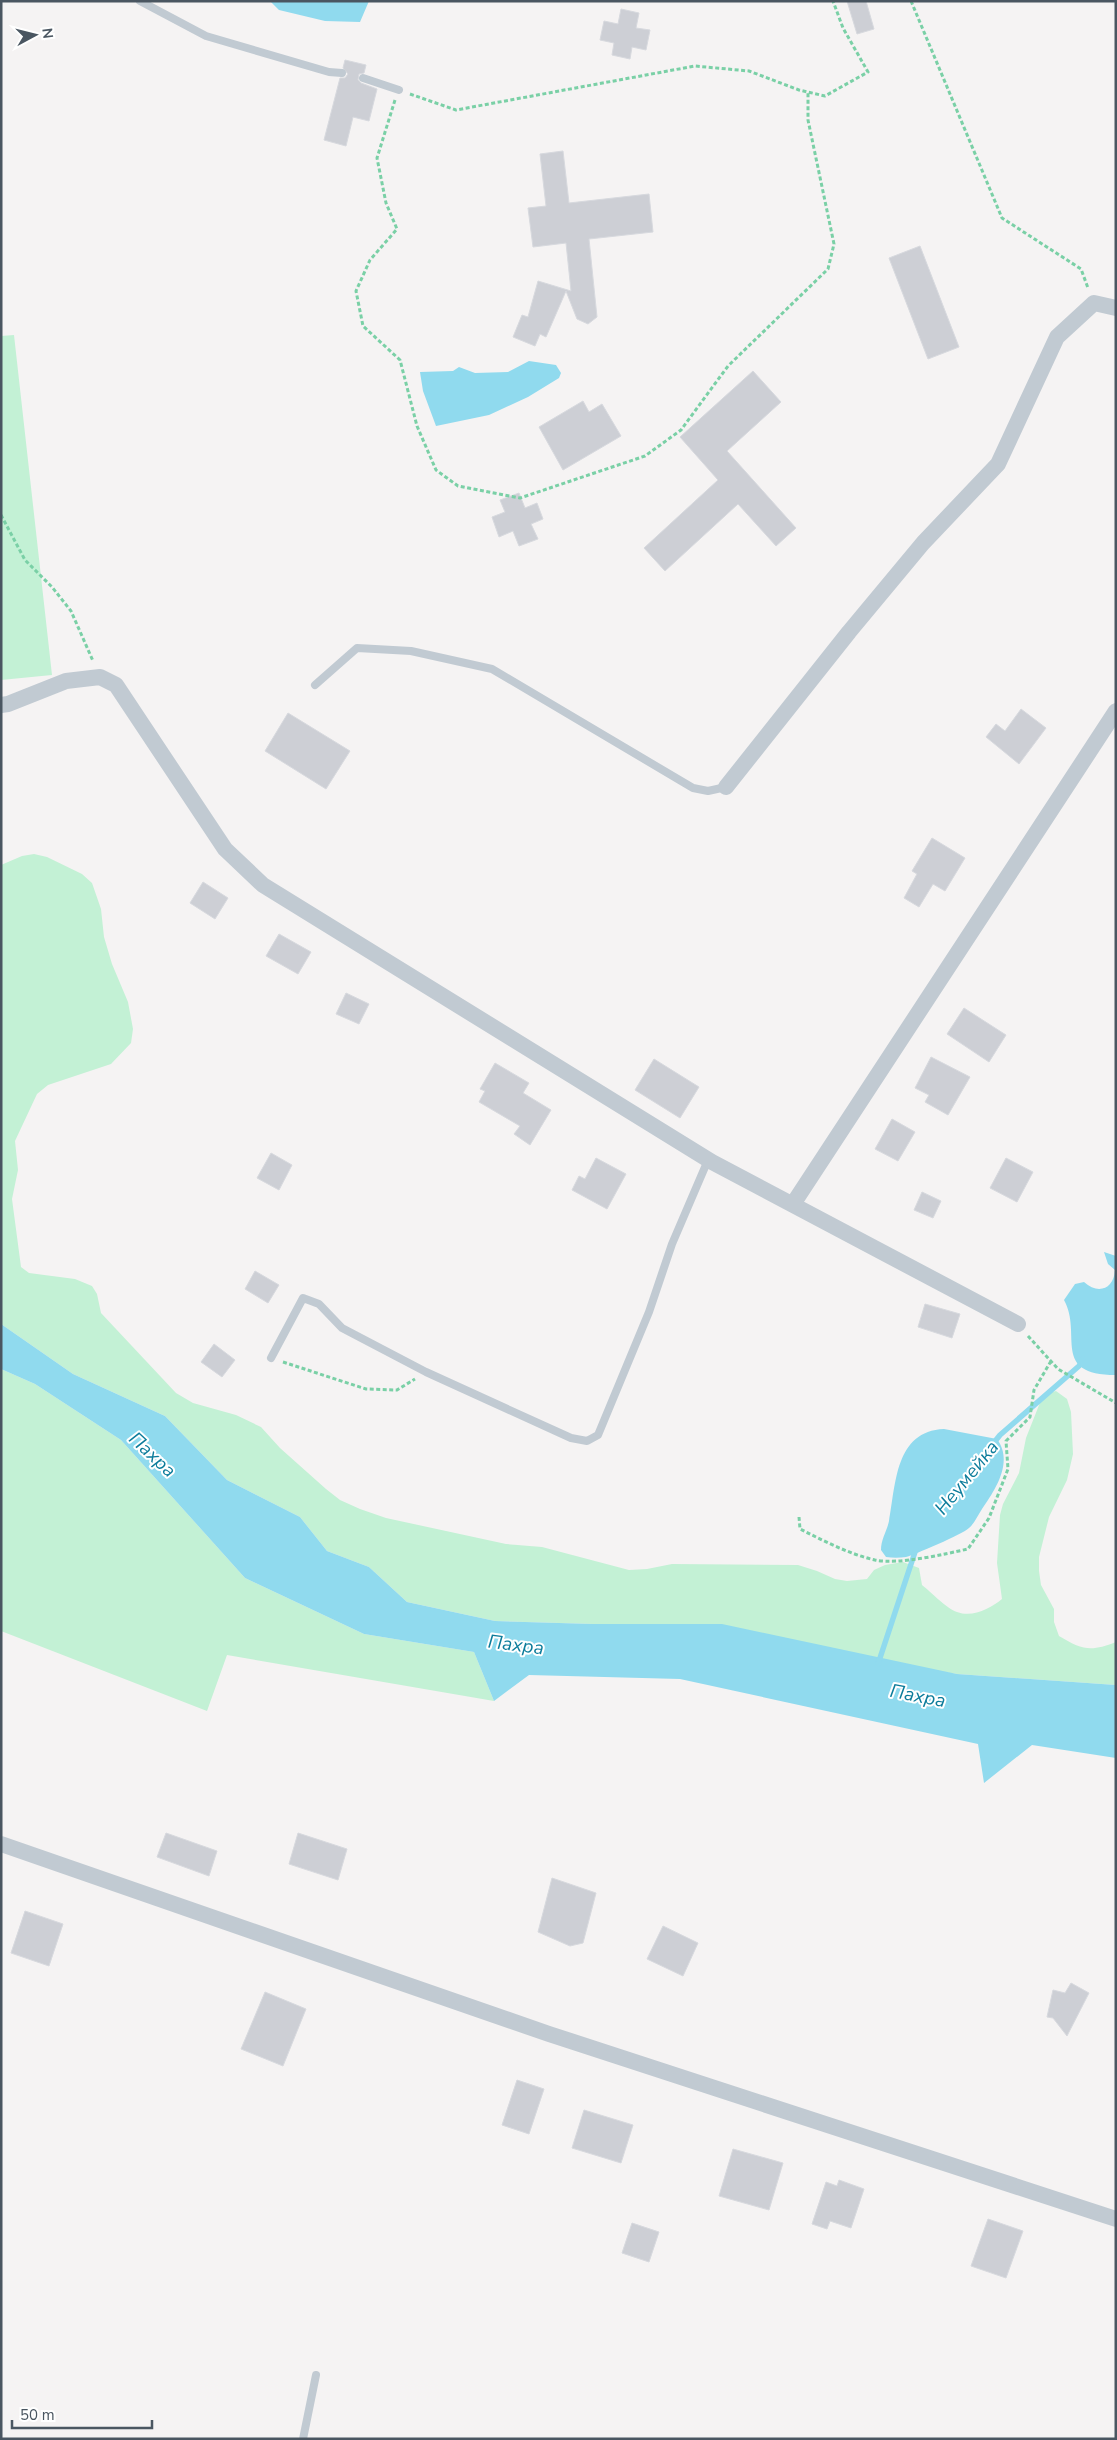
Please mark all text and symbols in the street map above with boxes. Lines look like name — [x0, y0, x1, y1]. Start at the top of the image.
north arrow — [10, 10, 60, 60]
text: N — [37, 27, 57, 40]
water label: Пахра — [123, 1426, 182, 1483]
water label: Неумейка — [929, 1435, 1005, 1520]
water label: Пахра — [486, 1629, 545, 1661]
water label: Пахра — [888, 1678, 948, 1714]
scale bar — [12, 2398, 152, 2430]
text: 50 m — [20, 2405, 55, 2425]

